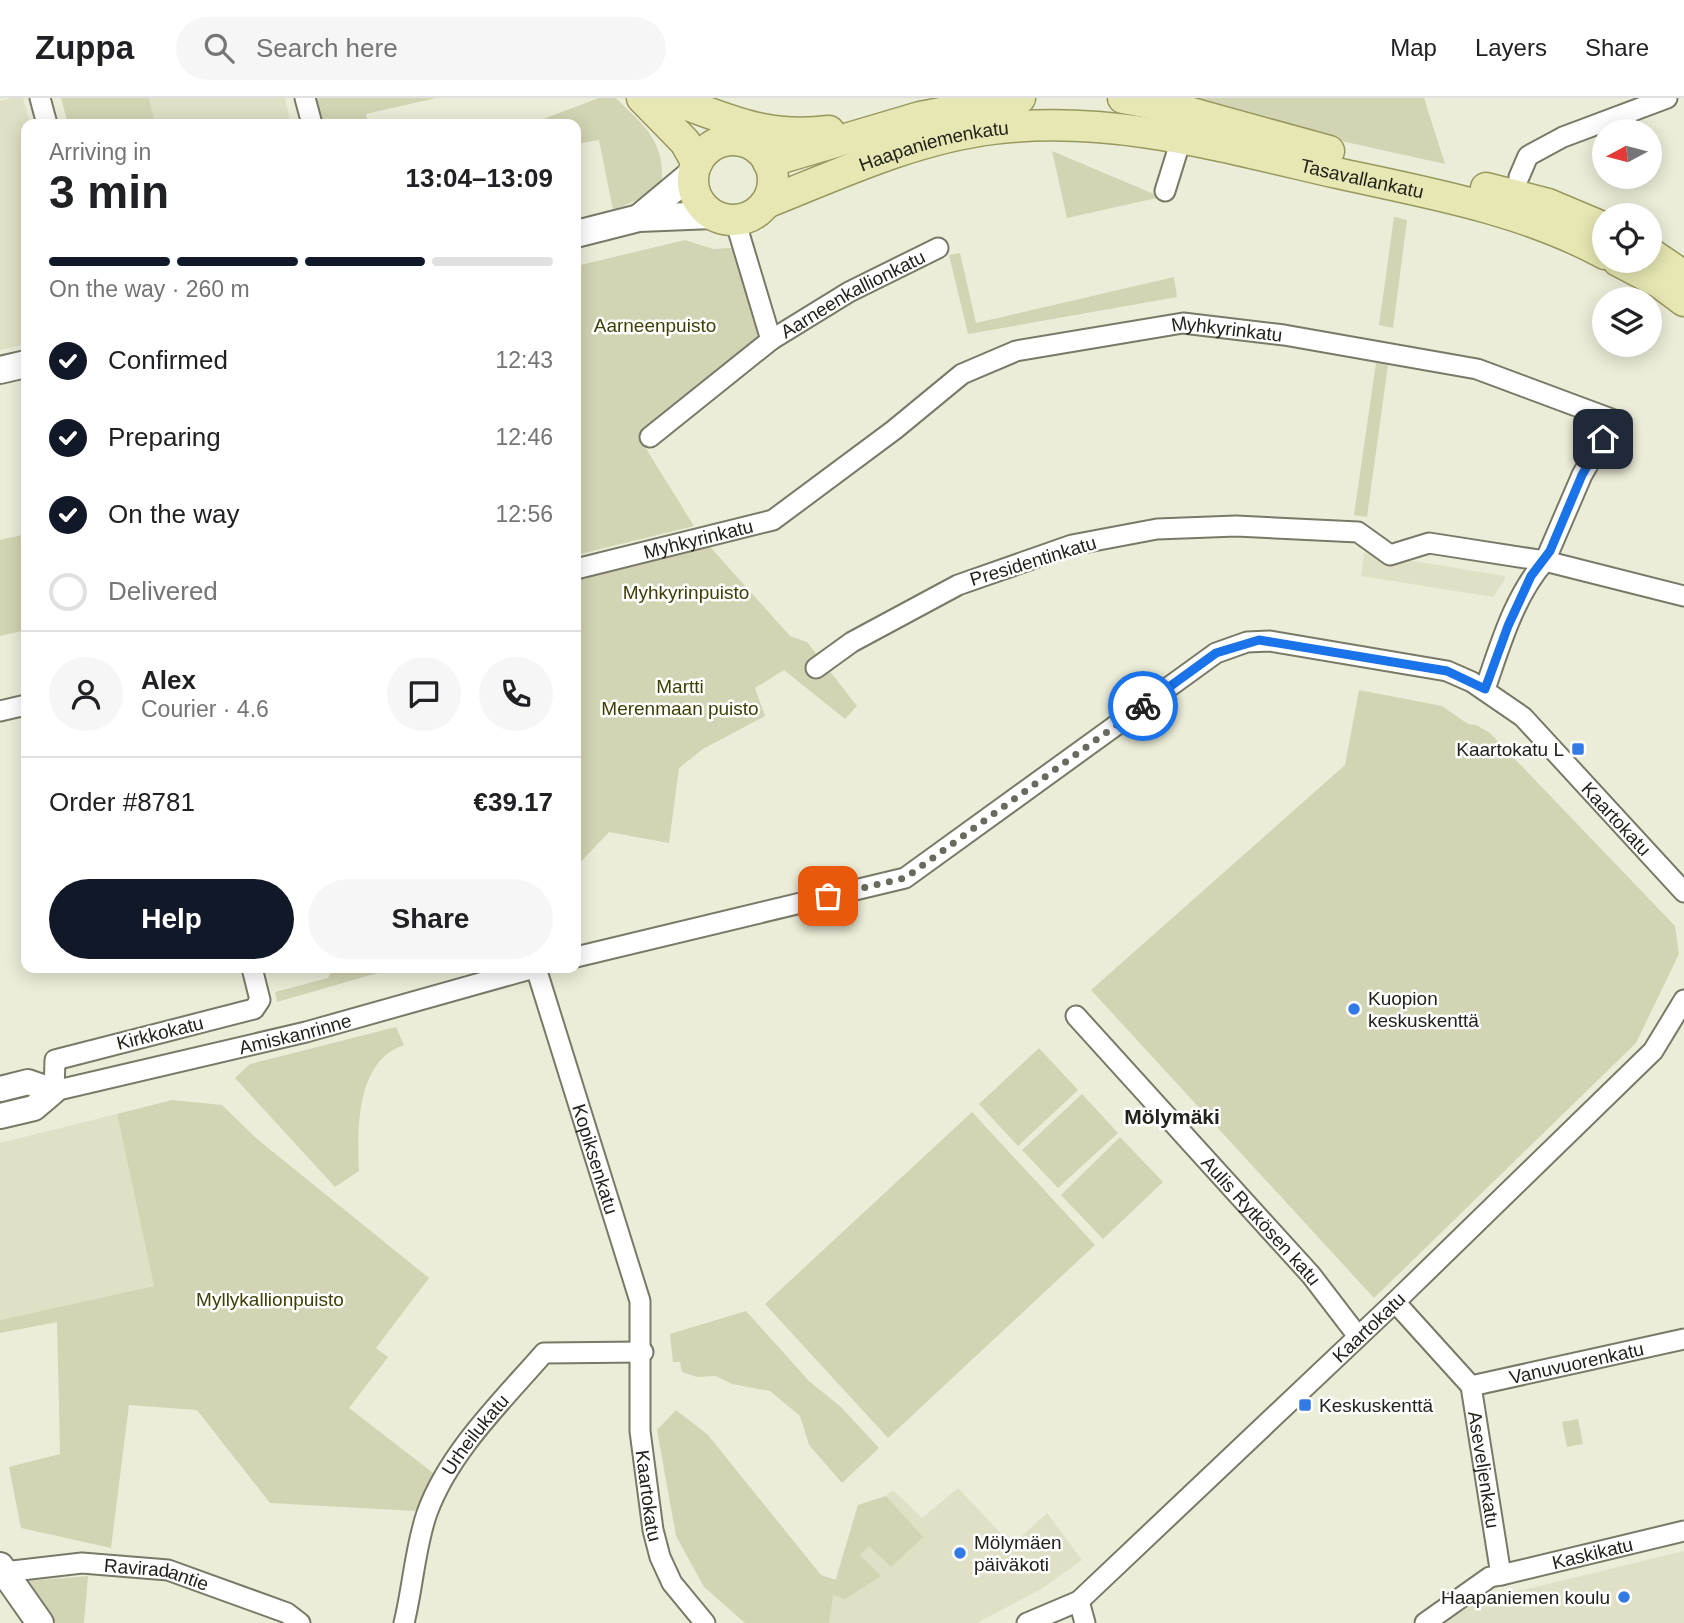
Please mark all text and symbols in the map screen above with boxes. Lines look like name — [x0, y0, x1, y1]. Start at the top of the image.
search box — [176, 17, 666, 80]
text: Zuppa — [35, 29, 134, 66]
icon: search — [200, 29, 238, 67]
text: Search here — [256, 33, 398, 63]
text: Map — [1390, 34, 1437, 61]
text: Layers — [1475, 34, 1547, 61]
text: Share — [1585, 34, 1649, 61]
street label: Haapaniemenkatu — [856, 117, 1010, 175]
north arrow — [1592, 119, 1662, 189]
map controls — [1592, 119, 1662, 357]
text: Arriving in — [49, 139, 151, 165]
street label: Tasavallankatu — [1298, 154, 1426, 202]
text: 13:04–13:09 — [406, 163, 553, 193]
text: 3 min — [49, 166, 169, 218]
button: locate — [1592, 203, 1662, 273]
street label: Aarneenkallionkatu — [777, 246, 928, 342]
text: On the way · 260 m — [49, 276, 250, 302]
button: layers — [1592, 287, 1662, 357]
street label: Myhkyrinkatu — [1170, 312, 1284, 345]
park label: Aarneenpuisto — [594, 315, 716, 336]
icon: check — [49, 342, 87, 380]
text: Confirmed — [108, 345, 228, 375]
text: 12:43 — [495, 347, 553, 373]
pin — [1573, 409, 1633, 469]
icon: check — [49, 419, 87, 457]
icon: home — [1584, 420, 1622, 458]
text: Preparing — [108, 422, 221, 452]
text: 12:46 — [495, 424, 553, 450]
icon: check — [49, 496, 87, 534]
text: On the way — [108, 499, 240, 529]
text: 12:56 — [495, 501, 553, 527]
street label: Myhkyrinkatu — [641, 515, 755, 562]
street label: Presidentinkatu — [967, 532, 1099, 590]
text: Delivered — [108, 576, 218, 606]
park label: Myhkyrinpuisto — [623, 582, 749, 603]
button: person — [49, 657, 123, 731]
button: chat — [387, 657, 461, 731]
button: phone — [479, 657, 553, 731]
text: Alex — [141, 665, 196, 695]
courier — [1108, 671, 1178, 741]
park label: Martti Merenmaan puisto — [601, 676, 759, 719]
icon: bike — [1124, 687, 1162, 725]
text: Courier · 4.6 — [141, 696, 269, 722]
place label: Kaartokatu L — [1456, 739, 1564, 760]
marker: Kaartokatu L — [1570, 741, 1586, 757]
street label: Kaartokatu — [1578, 778, 1655, 860]
text: Order #8781 — [49, 787, 195, 817]
text: €39.17 — [473, 787, 553, 817]
pin — [798, 866, 858, 926]
icon: bag — [809, 877, 847, 915]
button: Help — [49, 879, 294, 959]
button: Share — [308, 879, 553, 959]
place label: Kuopion keskuskenttä — [1368, 988, 1479, 1031]
marker: Kuopion keskuskenttä — [1346, 1001, 1362, 1017]
street label: Amiskanrinne — [237, 1009, 354, 1058]
street label: Kirkkokatu — [114, 1012, 206, 1054]
street label: Kopiksenkatu — [569, 1101, 623, 1217]
district label: Mölymäki — [1124, 1105, 1220, 1128]
street label: Aulis Rytkösen katu — [1198, 1152, 1325, 1289]
street label: Kaartokatu — [1328, 1288, 1409, 1366]
park label: Myllykallionpuisto — [196, 1289, 344, 1310]
street label: Vanuvuorenkatu — [1507, 1338, 1646, 1388]
street label: Urheilukatu — [437, 1390, 513, 1479]
place label: Keskuskenttä — [1319, 1395, 1433, 1416]
marker: Keskuskenttä — [1297, 1397, 1313, 1413]
street label: Aseveljenkatu — [1465, 1410, 1504, 1530]
street label: Kaartokatu — [632, 1449, 666, 1544]
place label: Mölymäen päiväkoti — [974, 1532, 1062, 1575]
street label: Kaskikatu — [1550, 1533, 1635, 1573]
marker: Mölymäen päiväkoti — [952, 1545, 968, 1561]
street label: Raviradantie — [103, 1554, 212, 1594]
place label: Haapaniemen koulu — [1441, 1587, 1610, 1608]
marker: Haapaniemen koulu — [1616, 1589, 1632, 1605]

